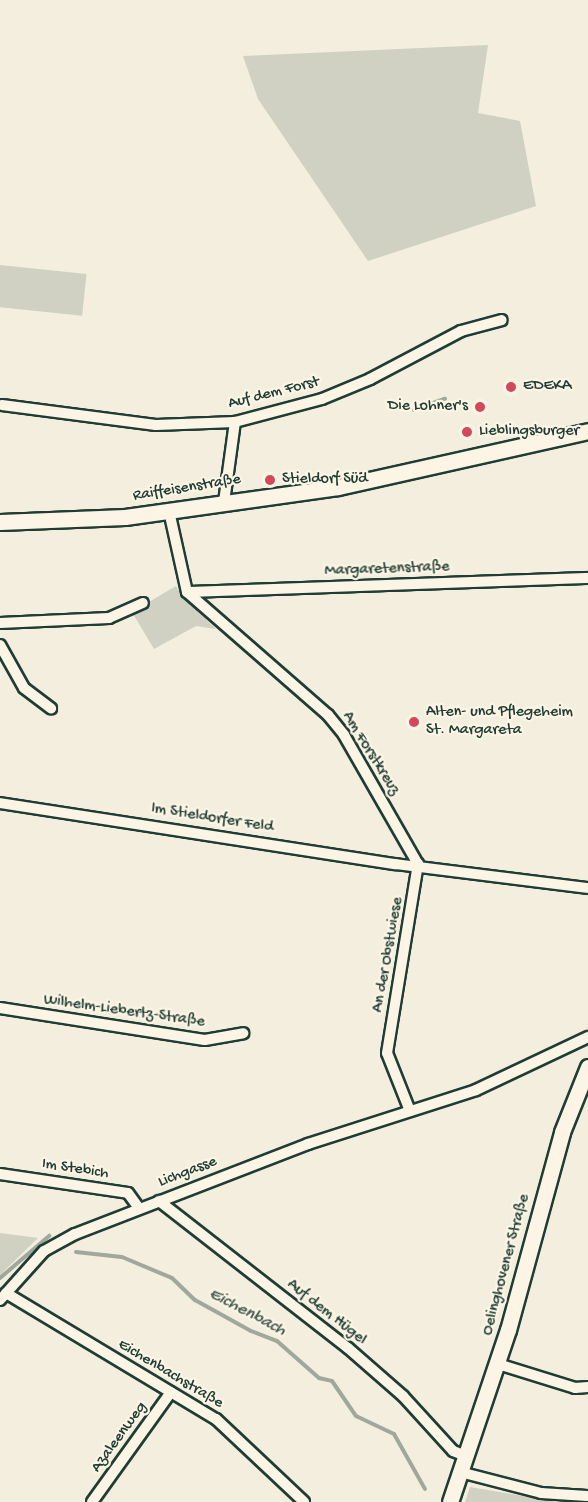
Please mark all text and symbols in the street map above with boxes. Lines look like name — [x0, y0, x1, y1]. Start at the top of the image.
street label: Auf dem Forst — [227, 373, 321, 415]
place label: EDEKA — [523, 377, 572, 397]
marker: EDEKA — [504, 380, 518, 394]
place label: Die Lohner's — [388, 397, 468, 417]
marker: Die Lohner's — [473, 400, 487, 414]
place label: Lieblingsburger — [479, 422, 579, 442]
marker: Lieblingsburger — [460, 425, 474, 439]
place label: Stieldorf Süd — [282, 470, 368, 490]
street label: Raiffeisenstraße — [132, 471, 242, 507]
marker: Stieldorf Süd — [263, 473, 277, 487]
street label: Margaretenstraße — [324, 558, 450, 582]
place label: Alten- und Pflegeheim St. Margareta — [426, 703, 573, 741]
street label: Am Forstkreuz — [337, 709, 403, 799]
marker: Alten- und Pflegeheim St. Margareta — [407, 715, 421, 729]
street label: Im Stieldorfer Feld — [150, 800, 274, 838]
street label: An der Obstwiese — [369, 896, 409, 1014]
street label: Wilhelm-Liebertz-Straße — [42, 991, 206, 1033]
street label: Lichgasse — [156, 1153, 220, 1193]
street label: Im Stebich — [40, 1155, 110, 1185]
street label: Oelinghovener Straße — [479, 1192, 535, 1338]
street label: Auf dem Hügel — [282, 1276, 370, 1350]
water label: Eichenbach — [205, 1284, 289, 1342]
street label: Eichenbachstraße — [114, 1336, 226, 1414]
street label: Azaleenweg — [88, 1399, 152, 1477]

